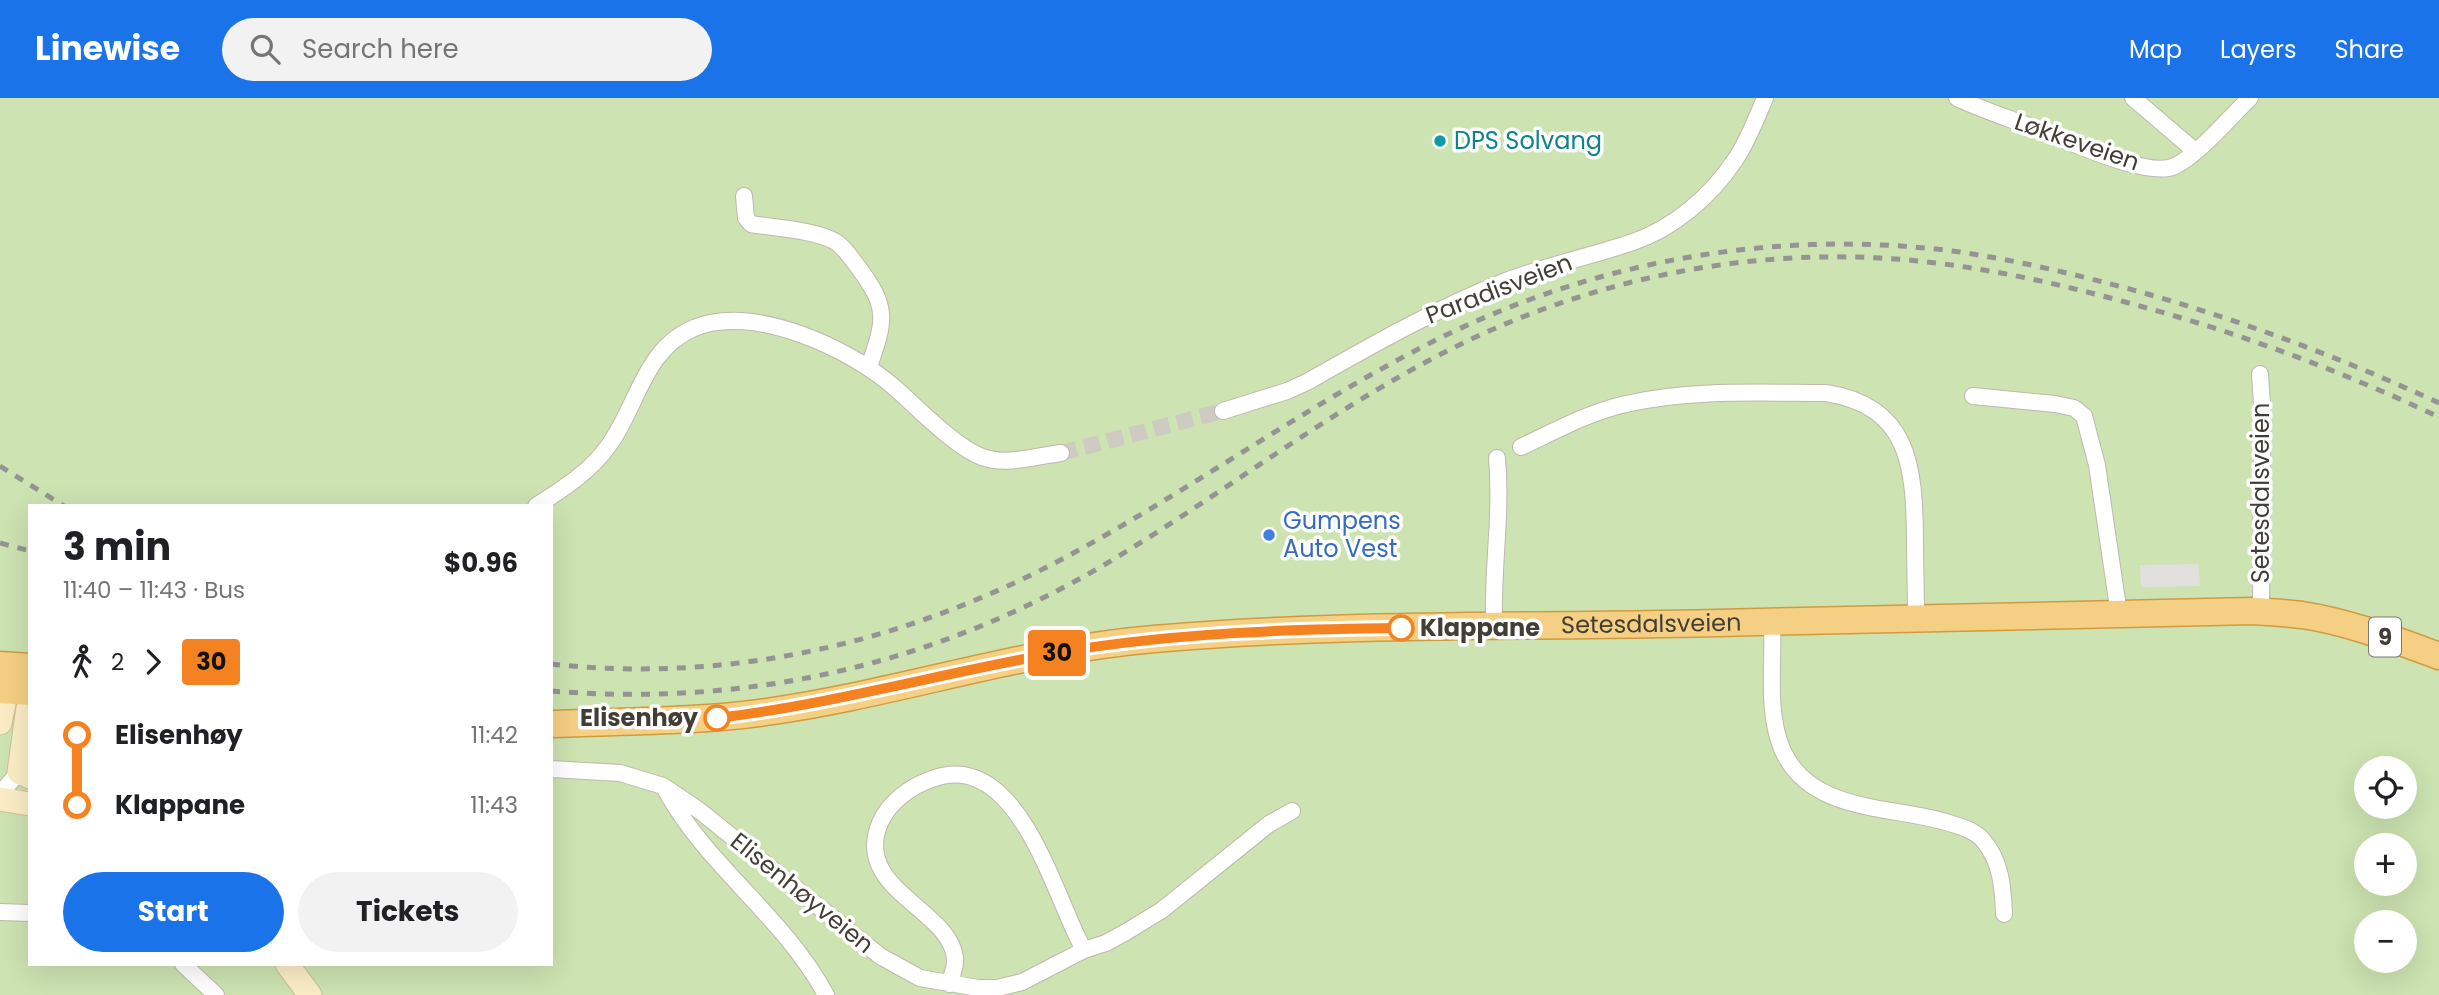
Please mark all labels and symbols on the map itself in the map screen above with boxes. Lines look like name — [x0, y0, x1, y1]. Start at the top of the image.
street label: Løkkeveien — [2010, 105, 2144, 178]
place label: DPS Solvang — [1454, 124, 1602, 157]
marker: DPS Solvang — [1432, 133, 1448, 149]
street label: Paradisveien — [1421, 245, 1577, 332]
street label: Setesdalsveien — [2244, 403, 2277, 583]
place label: Gumpens Auto Vest — [1283, 504, 1401, 565]
marker: Gumpens Auto Vest — [1261, 527, 1277, 543]
street label: Setesdalsveien — [1561, 606, 1742, 641]
place label: Klappane — [1420, 611, 1540, 644]
marker: Klappane — [1388, 615, 1414, 641]
road number: 9 — [2369, 618, 2401, 656]
line badge: 30 — [1026, 630, 1088, 676]
place label: Elisenhøy — [580, 701, 699, 734]
marker: Elisenhøy — [704, 705, 730, 731]
street label: Elisenhøyveien — [724, 825, 881, 961]

